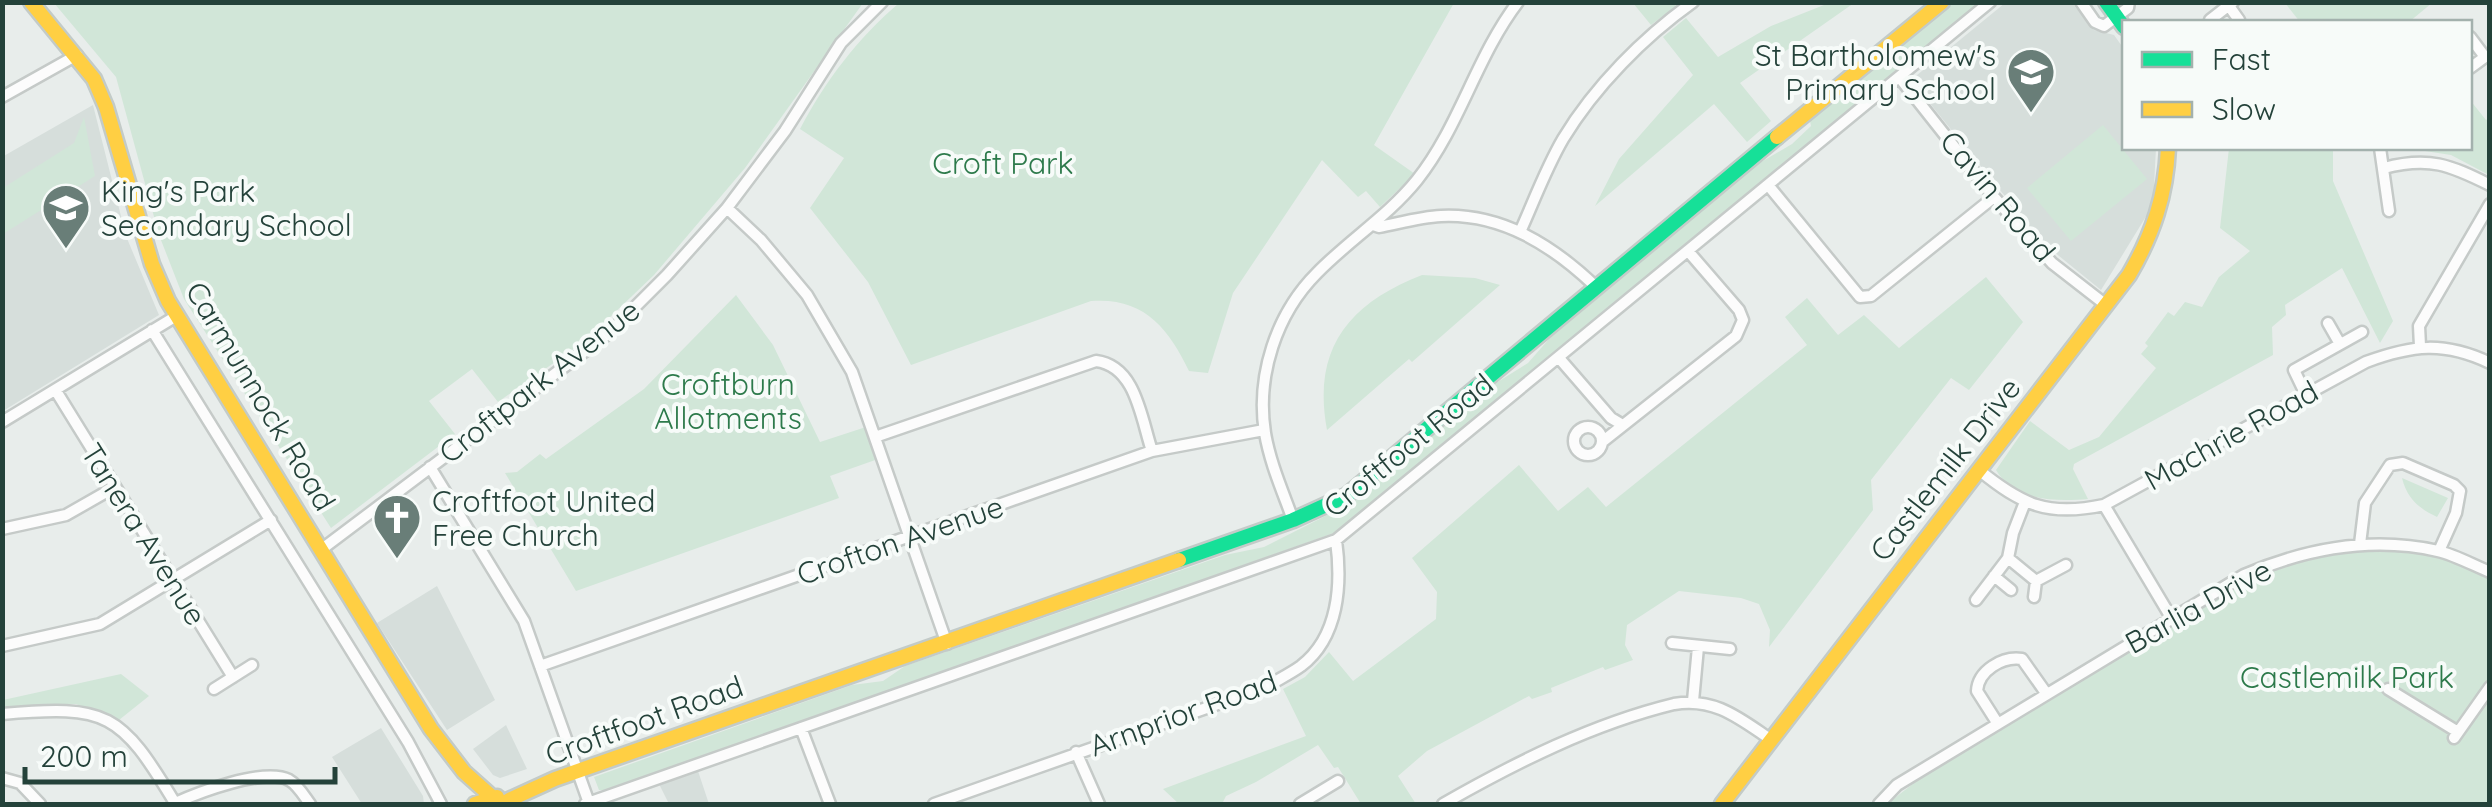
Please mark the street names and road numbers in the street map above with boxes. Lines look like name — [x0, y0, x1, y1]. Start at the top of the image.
street label: Cavin Road — [1932, 123, 2064, 269]
street label: Carmunnock Road — [178, 274, 344, 518]
street label: Croftpark Avenue — [431, 291, 647, 471]
street label: Croftfoot Road — [1315, 365, 1501, 525]
street label: Castlemilk Drive — [1861, 370, 2029, 568]
street label: Machrie Road — [2137, 372, 2325, 498]
street label: Tanera Avenue — [73, 436, 215, 632]
street label: Crofton Avenue — [792, 487, 1008, 593]
street label: Barlia Drive — [2118, 550, 2278, 662]
street label: Arnprior Road — [1084, 661, 1282, 765]
street label: Croftfoot Road — [540, 667, 748, 773]

